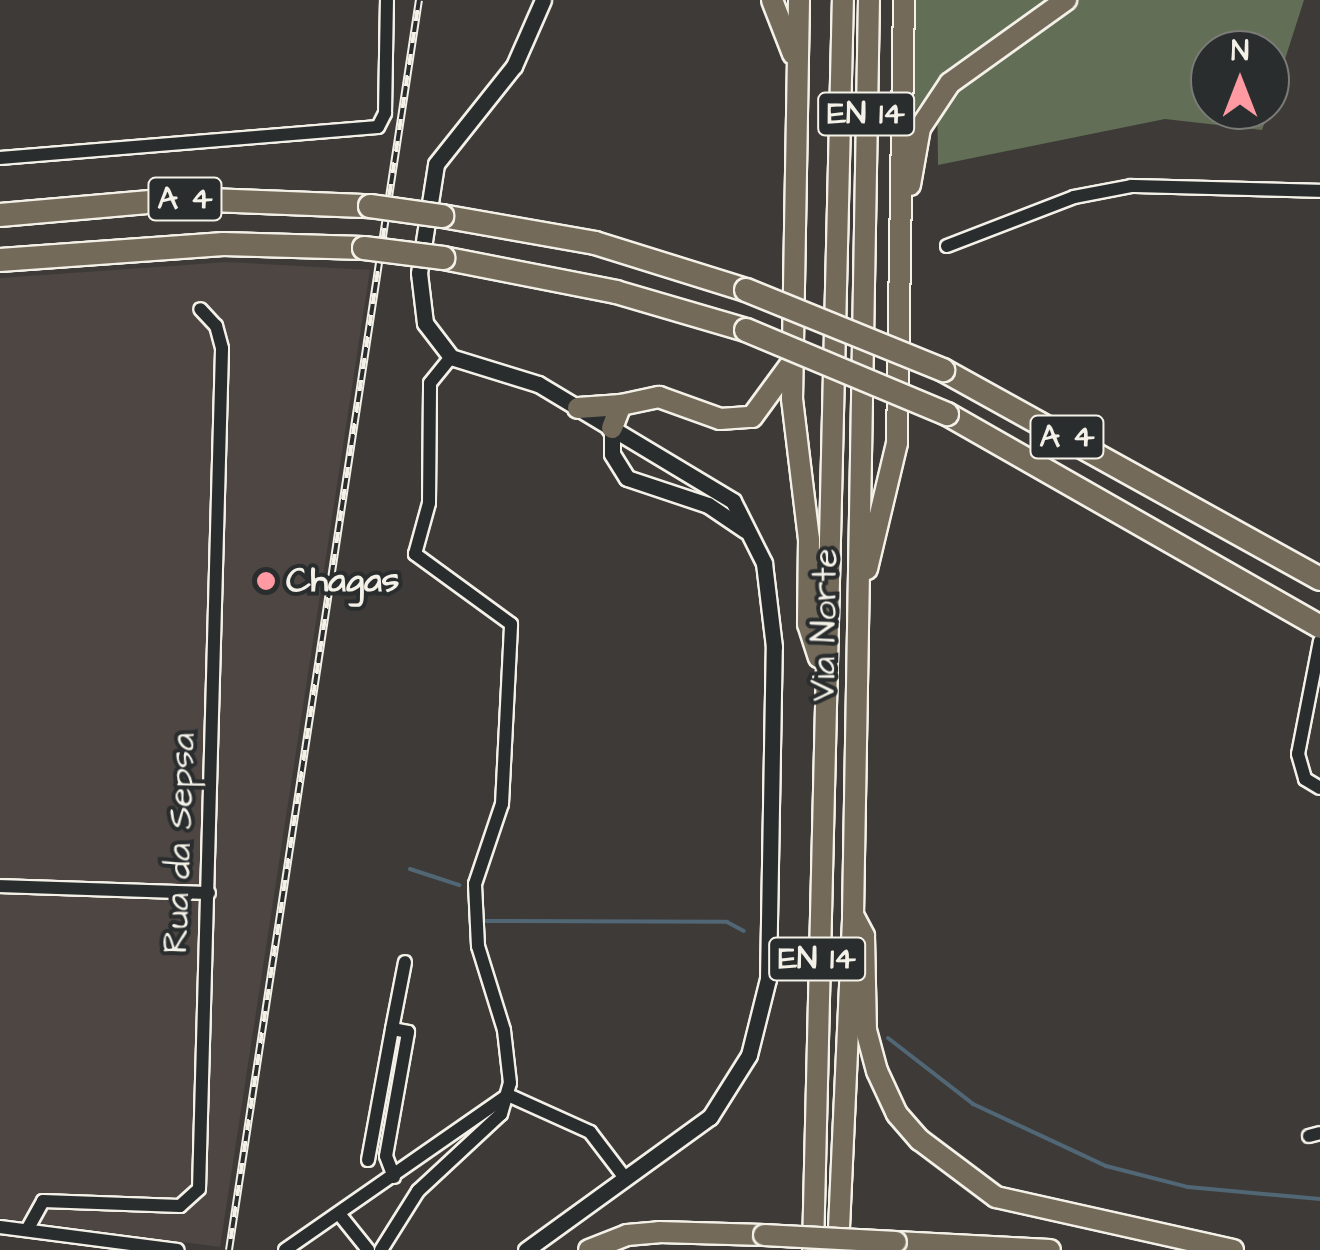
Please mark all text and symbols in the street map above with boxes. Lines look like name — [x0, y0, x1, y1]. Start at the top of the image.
north arrow — [1190, 30, 1290, 130]
text: N — [1231, 32, 1249, 71]
road number: EN 14 — [816, 87, 916, 141]
road number: A 4 — [145, 172, 225, 226]
road number: A 4 — [1027, 410, 1107, 464]
street label: Via Norte — [803, 548, 847, 702]
place label: Chagas — [286, 560, 399, 602]
marker: Chagas — [255, 570, 277, 592]
street label: Rua da Sepsa — [155, 732, 205, 954]
road number: EN 14 — [767, 932, 867, 986]

